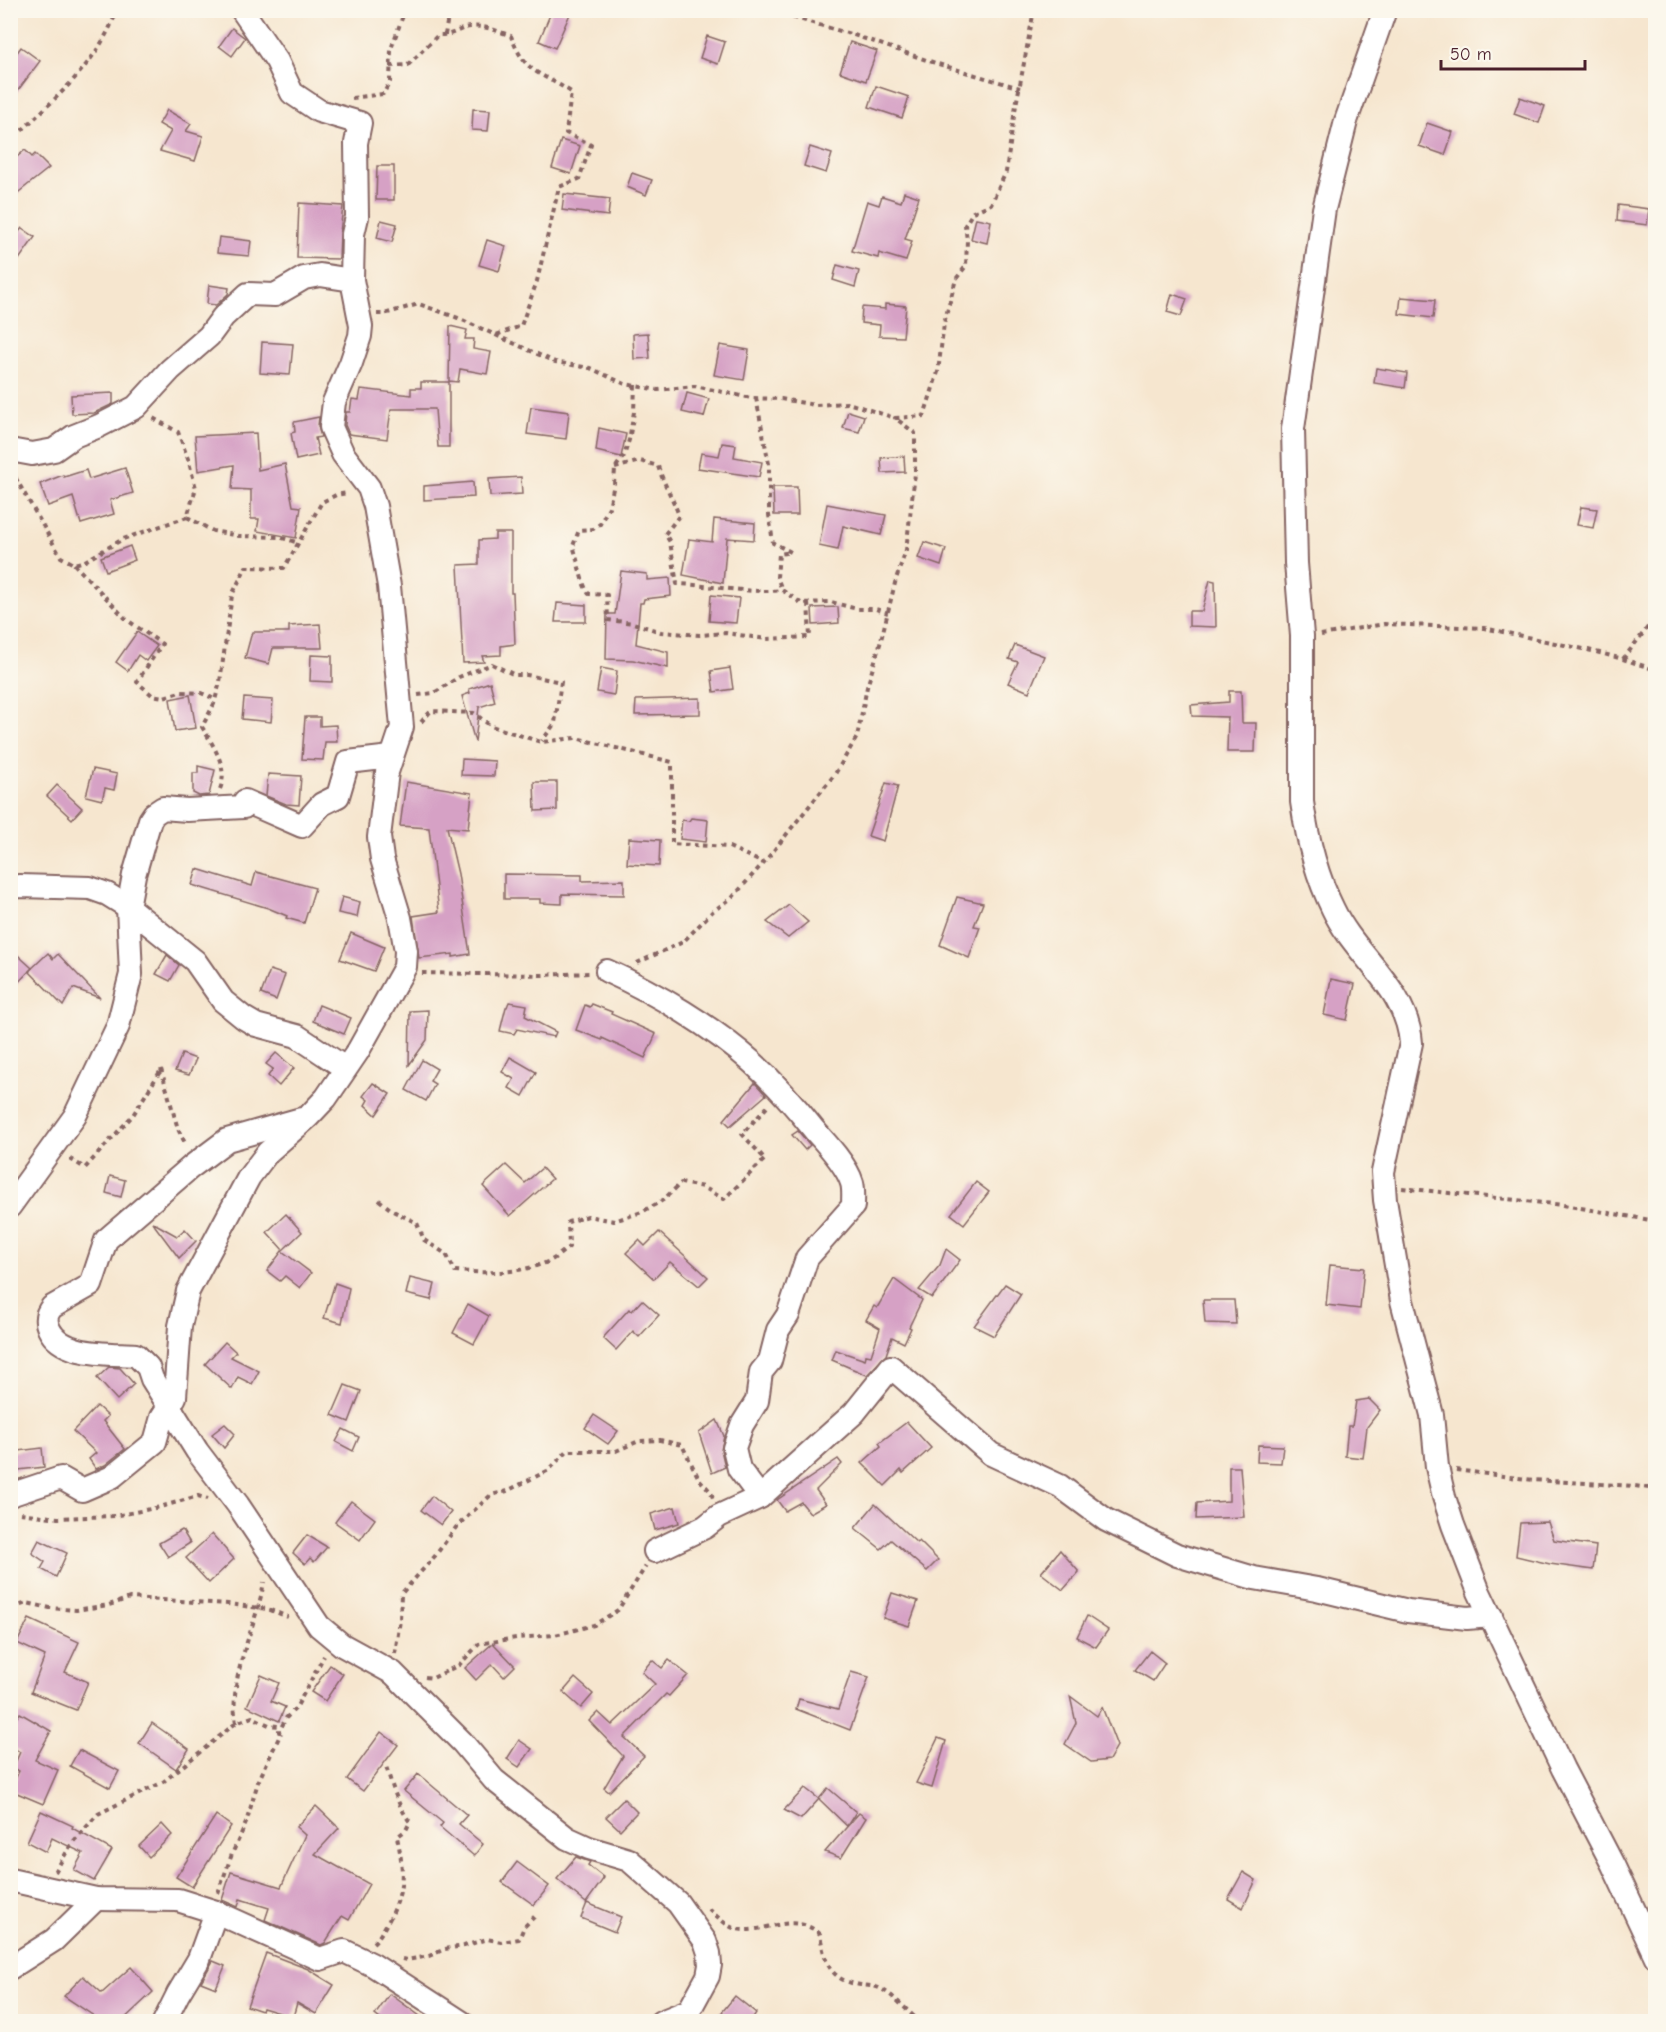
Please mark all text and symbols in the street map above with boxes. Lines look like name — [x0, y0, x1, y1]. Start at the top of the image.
scale bar — [1441, 33, 1585, 71]
text: 50 m — [1450, 44, 1492, 65]

